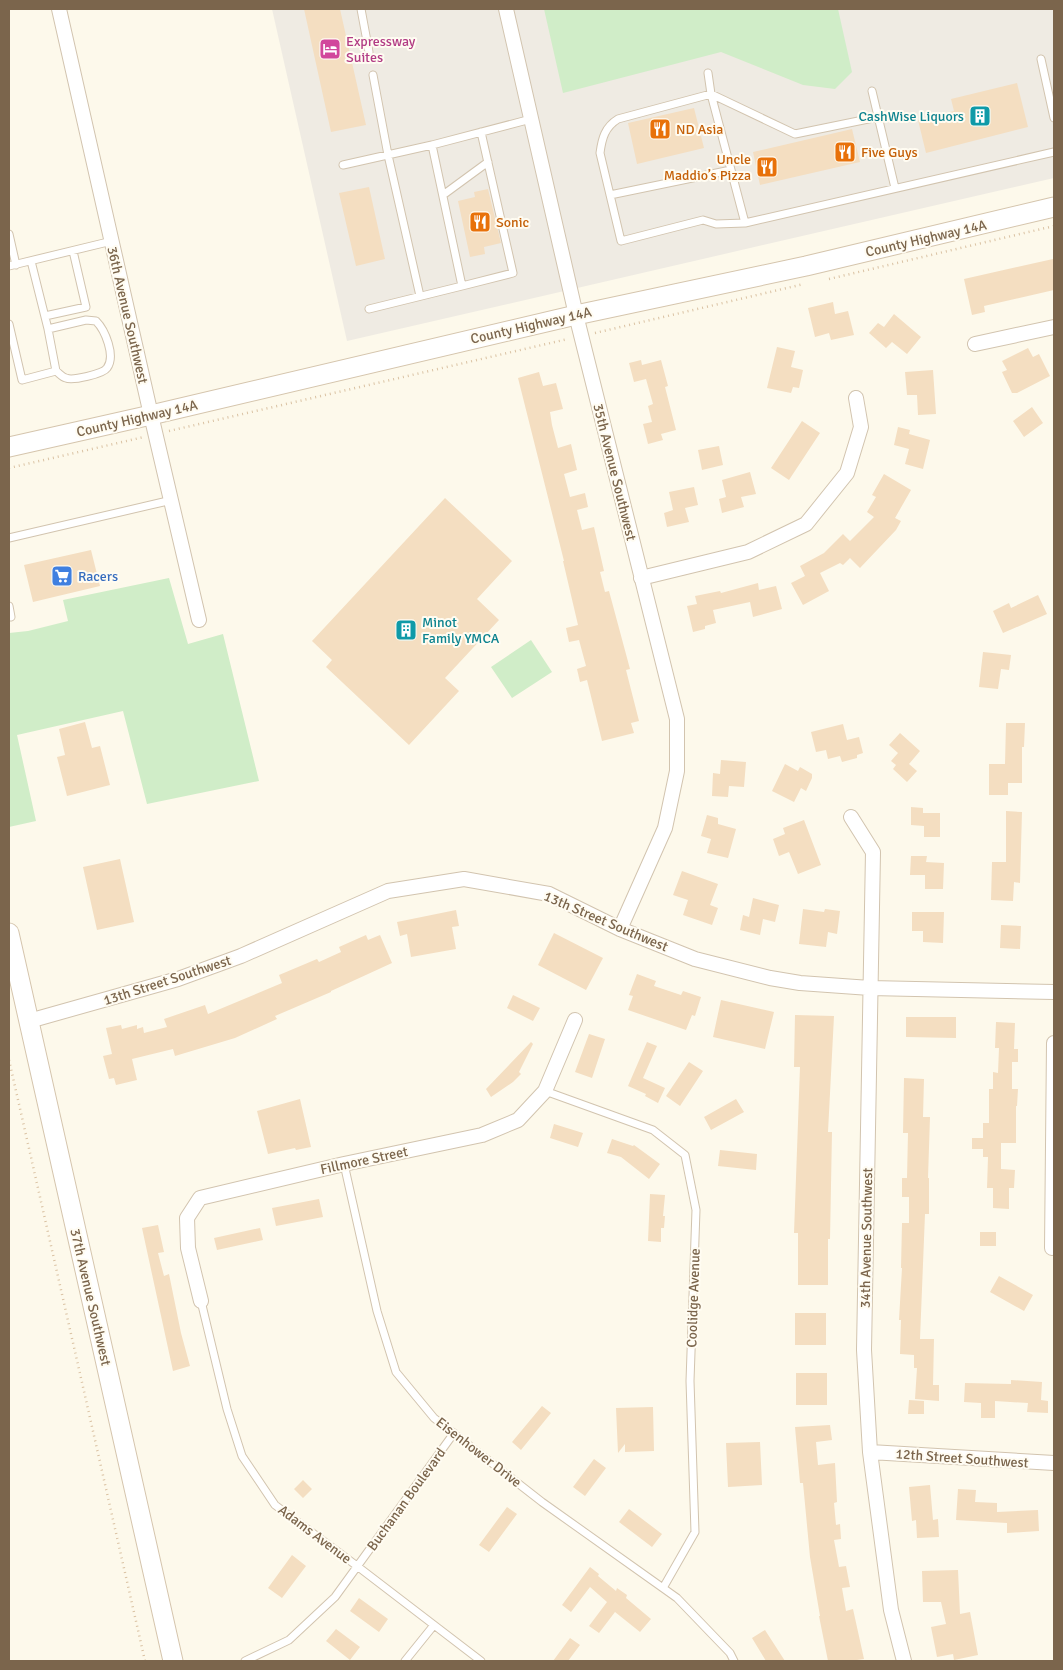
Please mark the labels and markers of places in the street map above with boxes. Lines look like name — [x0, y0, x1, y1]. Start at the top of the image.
place label: Expressway Suites — [346, 33, 416, 66]
hotel icon: Expressway Suites — [318, 37, 342, 61]
building icon: CashWise Liquors — [968, 104, 992, 128]
place label: CashWise Liquors — [858, 108, 964, 125]
restaurant icon: ND Asia — [648, 117, 672, 141]
place label: ND Asia — [676, 121, 723, 138]
restaurant icon: Five Guys — [833, 140, 857, 164]
place label: Five Guys — [861, 144, 918, 161]
place label: Uncle Maddio’s Pizza — [664, 151, 751, 184]
restaurant icon: Uncle Maddio’s Pizza — [755, 155, 779, 179]
restaurant icon: Sonic — [468, 210, 492, 234]
place label: Sonic — [496, 214, 529, 231]
supermarket icon: Racers — [50, 564, 74, 588]
place label: Racers — [78, 568, 118, 585]
place label: Minot Family YMCA — [422, 614, 500, 647]
building icon: Minot Family YMCA — [394, 618, 418, 642]

